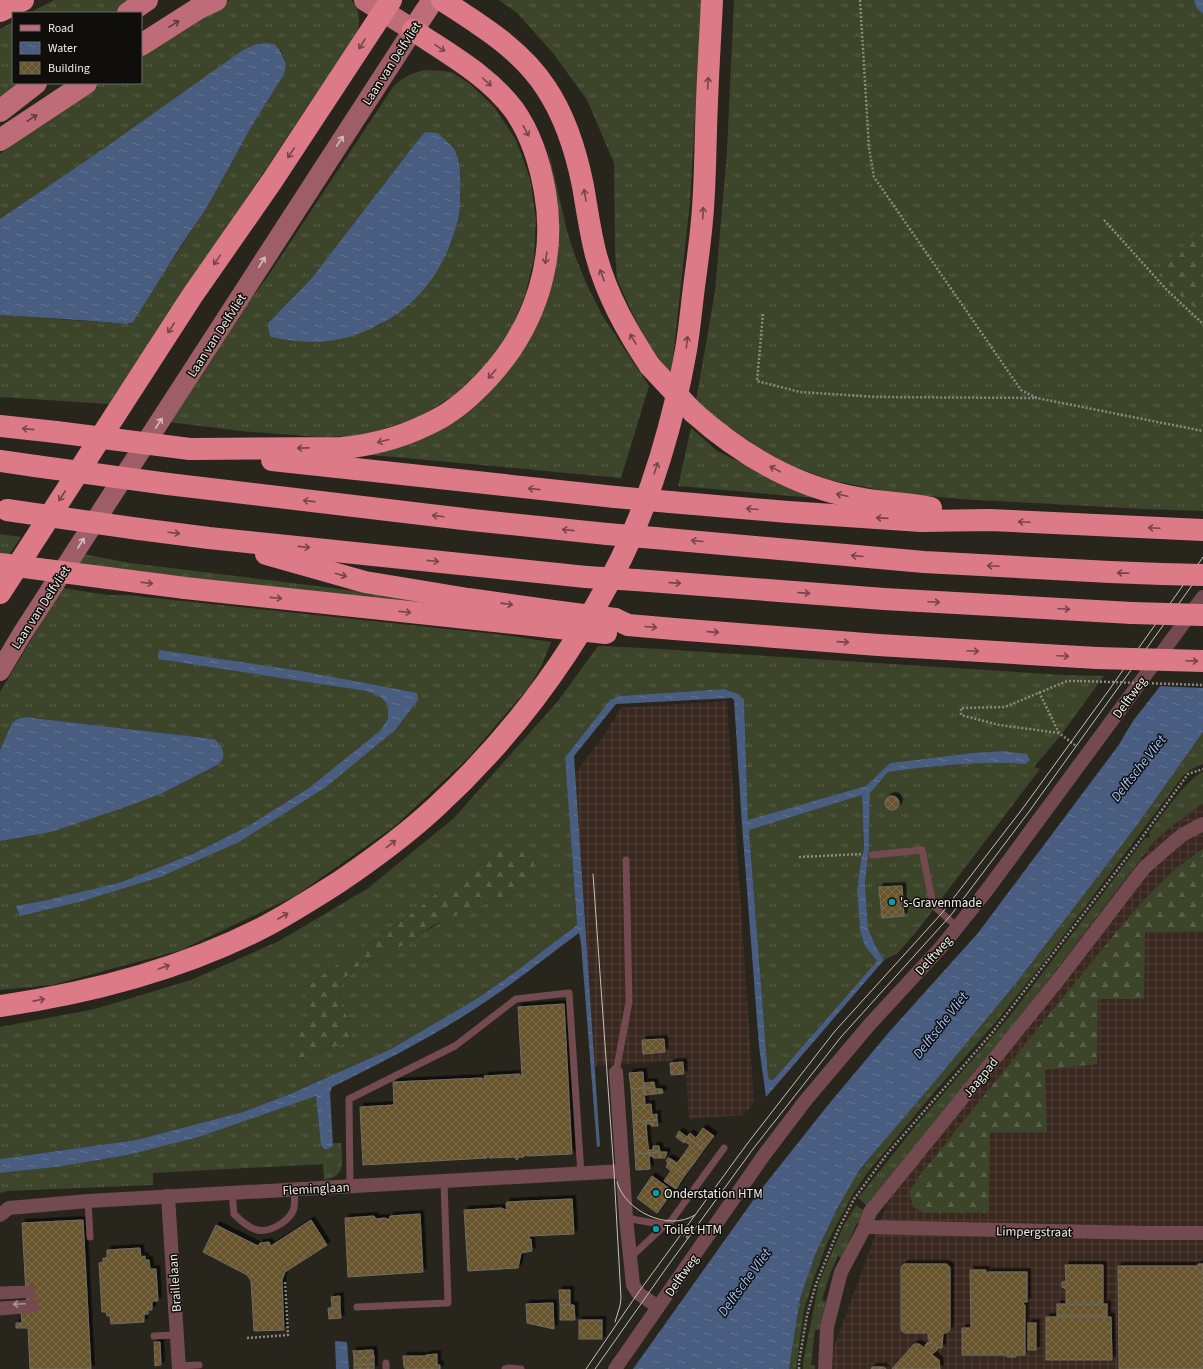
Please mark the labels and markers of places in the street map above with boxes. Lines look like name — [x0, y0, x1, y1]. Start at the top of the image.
place label: 's-Gravenmade — [900, 894, 982, 912]
marker: 's-Gravenmade — [887, 897, 897, 907]
place label: Onderstation HTM — [664, 1185, 763, 1203]
marker: Onderstation HTM — [651, 1188, 661, 1198]
place label: Toilet HTM — [664, 1221, 722, 1239]
marker: Toilet HTM — [651, 1224, 661, 1234]

